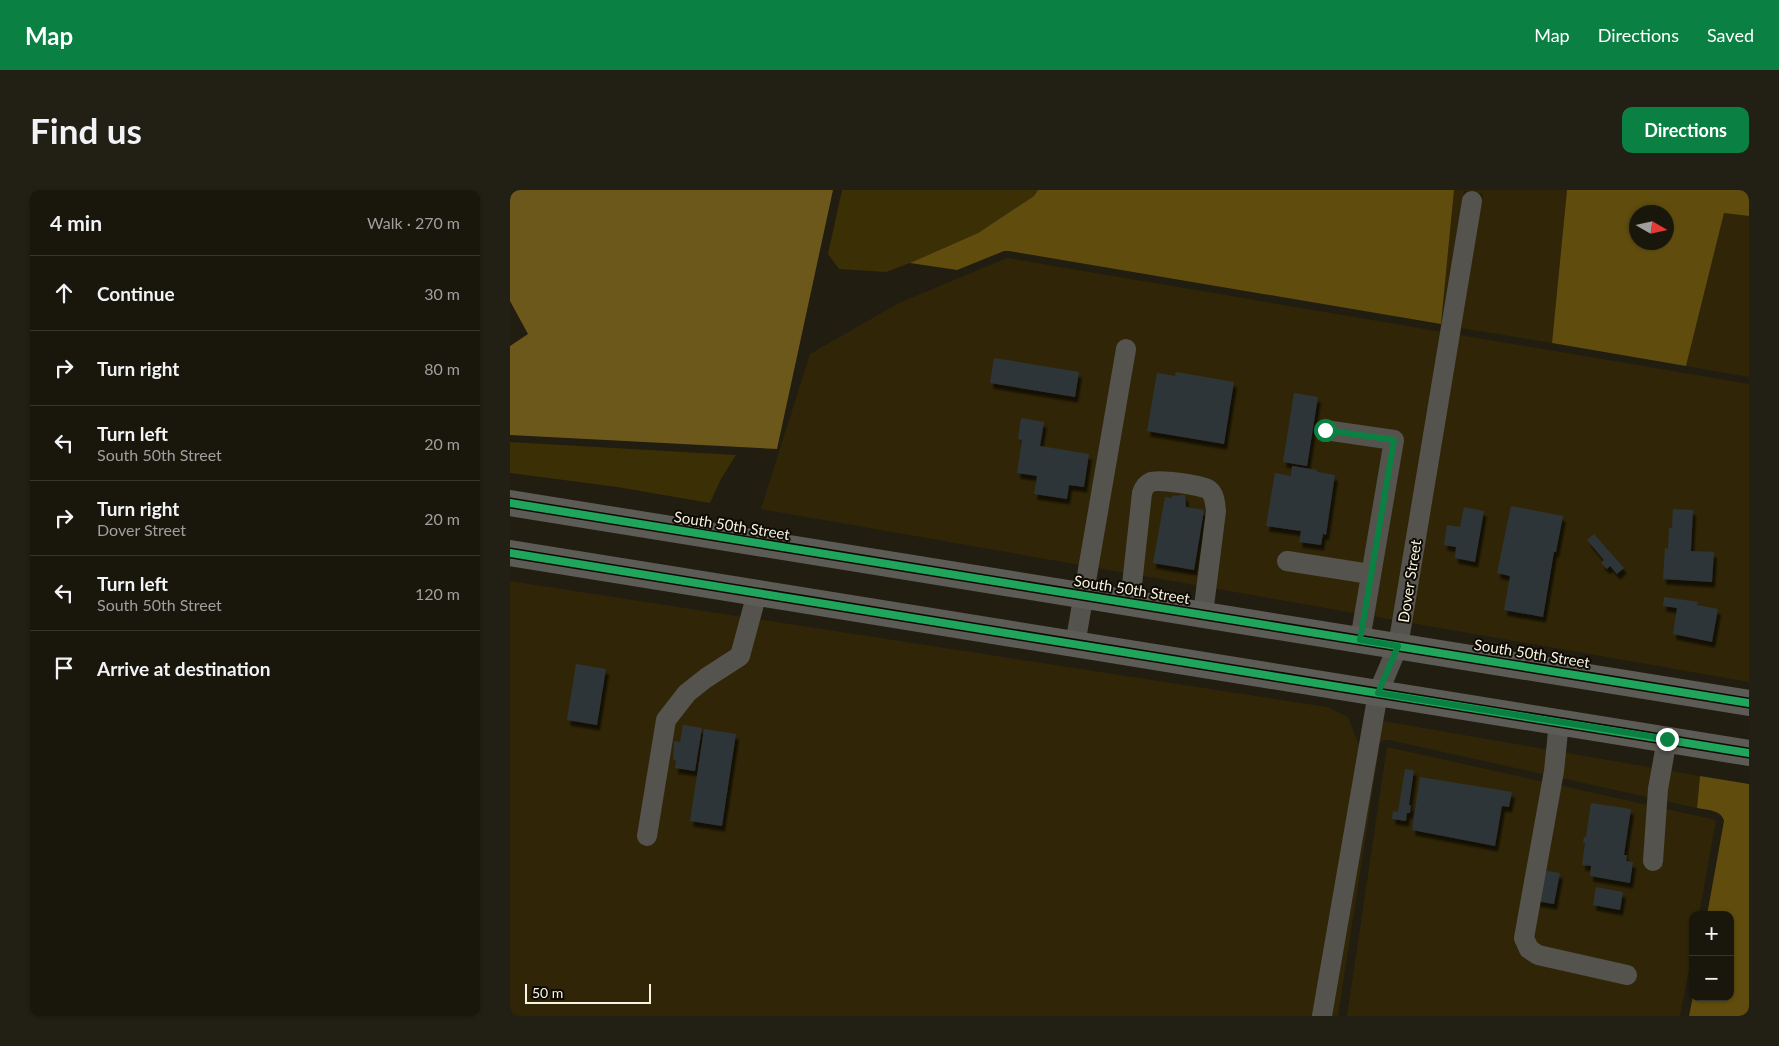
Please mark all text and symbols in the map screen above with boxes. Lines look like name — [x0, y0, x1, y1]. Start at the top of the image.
text: Map — [25, 21, 73, 50]
text: Map — [1534, 24, 1570, 46]
text: Directions — [1598, 24, 1679, 46]
text: Saved — [1707, 24, 1754, 46]
button: Directions — [1622, 107, 1749, 153]
text: Find us — [30, 109, 142, 151]
north arrow — [1629, 205, 1674, 250]
text: 4 min — [50, 210, 102, 235]
text: Walk · 270 m — [367, 213, 460, 232]
icon: ahead — [50, 279, 78, 307]
text: Continue — [97, 282, 175, 305]
text: 30 m — [424, 284, 460, 303]
icon: right — [50, 354, 78, 382]
text: Turn right — [97, 357, 179, 380]
text: 80 m — [424, 359, 460, 378]
route start — [1314, 419, 1337, 442]
text: Turn left — [97, 422, 168, 445]
icon: left — [50, 429, 78, 457]
text: 20 m — [424, 434, 460, 453]
text: South 50th Street — [97, 445, 222, 464]
text: Turn right — [97, 497, 179, 520]
icon: right — [50, 504, 78, 532]
street label: South 50th Street — [673, 507, 792, 543]
text: 20 m — [424, 509, 460, 528]
text: Dover Street — [97, 520, 186, 539]
street label: Dover Street — [1394, 538, 1425, 624]
street label: South 50th Street — [1073, 571, 1192, 607]
text: Turn left — [97, 572, 168, 595]
icon: left — [50, 579, 78, 607]
text: 120 m — [415, 584, 460, 603]
text: South 50th Street — [97, 595, 222, 614]
street label: South 50th Street — [1473, 635, 1592, 671]
icon: arrive — [50, 654, 78, 682]
text: Arrive at destination — [97, 657, 270, 680]
route end — [1656, 728, 1679, 751]
map controls — [1689, 911, 1734, 1001]
button: + — [1689, 911, 1734, 956]
button: − — [1689, 956, 1734, 1001]
scale bar — [525, 981, 651, 1004]
text: 50 m — [532, 984, 563, 1001]

